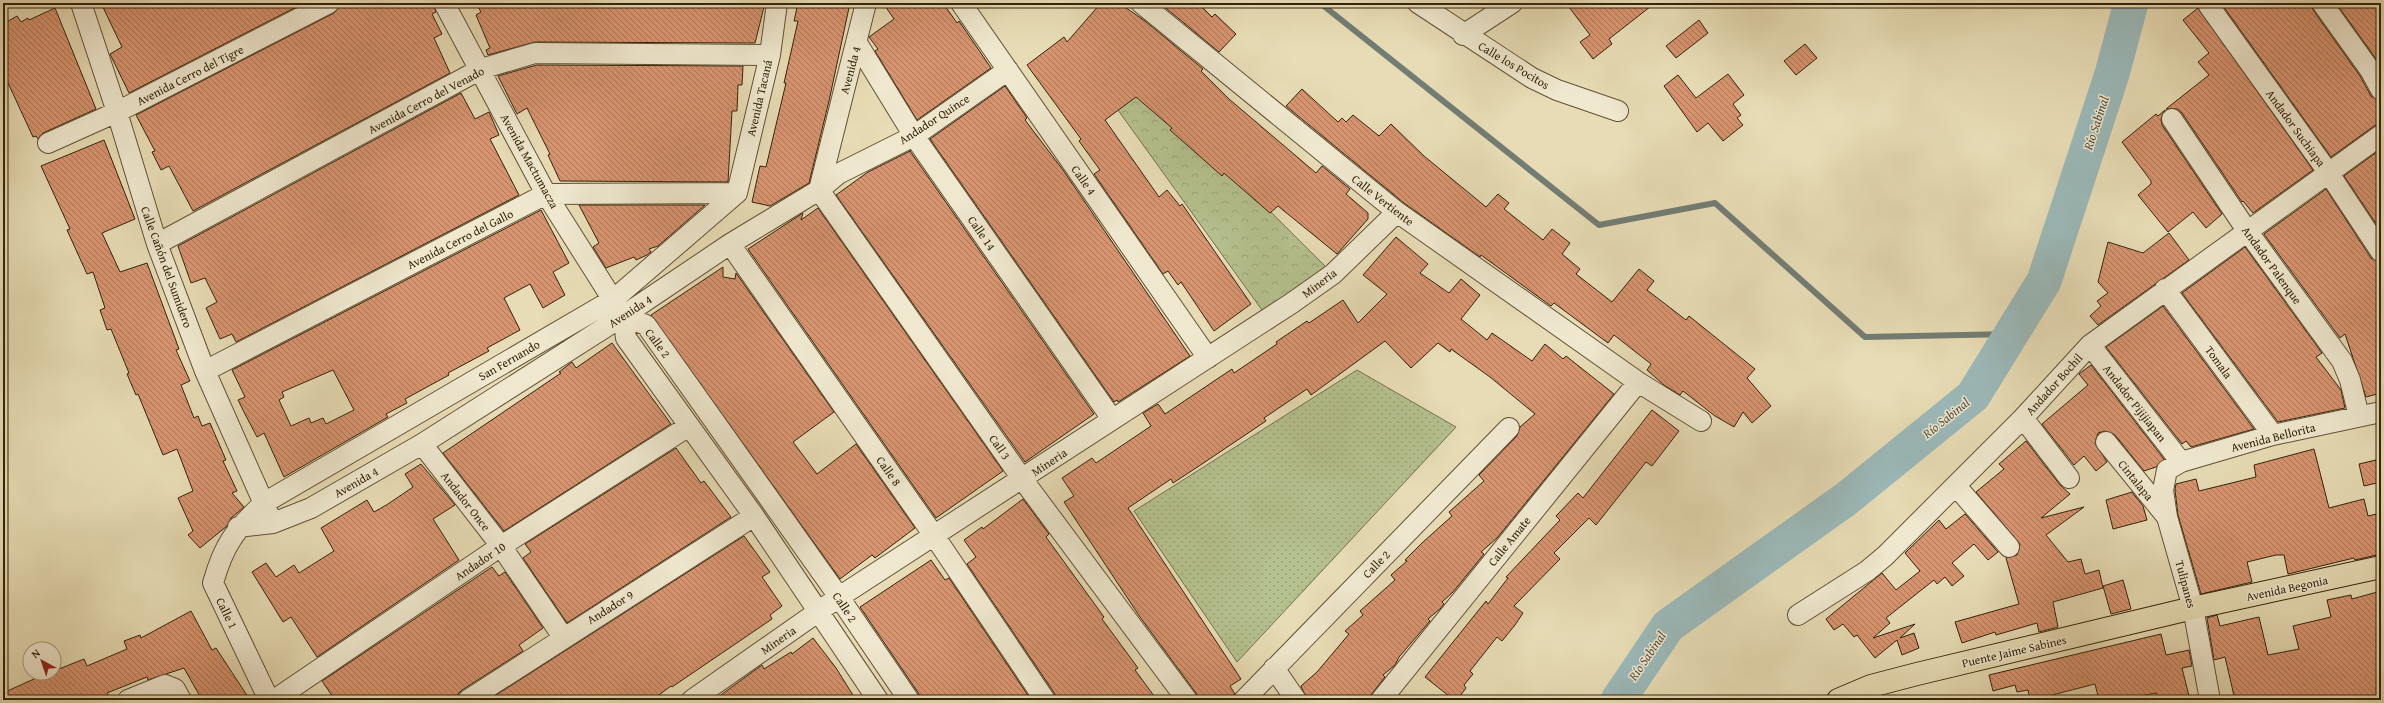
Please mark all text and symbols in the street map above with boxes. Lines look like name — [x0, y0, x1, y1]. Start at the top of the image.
street label: Calle los Pocitos — [1475, 37, 1553, 93]
street label: Avenida Cerro del Tigre — [134, 40, 247, 109]
street label: Avenida 4 — [835, 44, 865, 96]
street label: Avenida Tacaná — [742, 58, 776, 138]
street label: Avenida Cerro del Venado — [365, 62, 487, 138]
street label: Andador Suchiapa — [2262, 86, 2330, 170]
street label: Andador Quince — [895, 90, 973, 148]
water label: Río Sabinal — [2078, 94, 2114, 153]
street label: Avenida Mactumacza — [497, 110, 563, 212]
street label: Calle 4 — [1068, 162, 1101, 199]
street label: Calle Vertiente — [1348, 170, 1418, 230]
street label: Calle Cañón del Sumidero — [137, 204, 197, 330]
street label: Avenida Cerro del Gallo — [404, 205, 516, 273]
street label: Calle 14 — [964, 212, 1000, 254]
street label: Andador Palenque — [2238, 223, 2306, 308]
street label: Mineria — [1298, 264, 1340, 302]
street label: Avenida 4 — [605, 291, 655, 331]
street label: Calle 2 — [641, 325, 675, 361]
street label: San Fernando — [475, 335, 543, 385]
street label: Tomala — [2201, 342, 2237, 382]
street label: Andador Bochil — [2022, 349, 2087, 419]
street label: Andador Pijijiapan — [2099, 361, 2171, 445]
water label: Río Sabinal — [1918, 393, 1974, 444]
street label: Avenida Bellorita — [2229, 418, 2317, 456]
street label: Call 3 — [985, 431, 1015, 463]
street label: Mineria — [1028, 444, 1070, 480]
street label: Calle 8 — [873, 453, 906, 490]
street label: Cintalapa — [2114, 456, 2158, 504]
street label: Avenida 4 — [331, 462, 381, 502]
street label: Andador Once — [437, 468, 495, 535]
street label: Calle Amate — [1484, 512, 1535, 570]
street label: Andador 10 — [451, 538, 509, 584]
street label: Calle 2 — [1358, 546, 1394, 582]
street label: Tulipanes — [2171, 558, 2201, 610]
street label: Avenida Begonia — [2245, 571, 2330, 605]
street label: Andador 9 — [583, 586, 637, 628]
street label: Calle 2 — [829, 589, 861, 626]
street label: Calle 1 — [212, 594, 242, 632]
street label: Mineria — [757, 622, 799, 658]
water label: Río Sabinal — [1623, 628, 1670, 685]
street label: Puente Jaime Sabines — [1960, 631, 2068, 671]
north arrow — [22, 641, 62, 681]
text: N — [28, 644, 44, 662]

